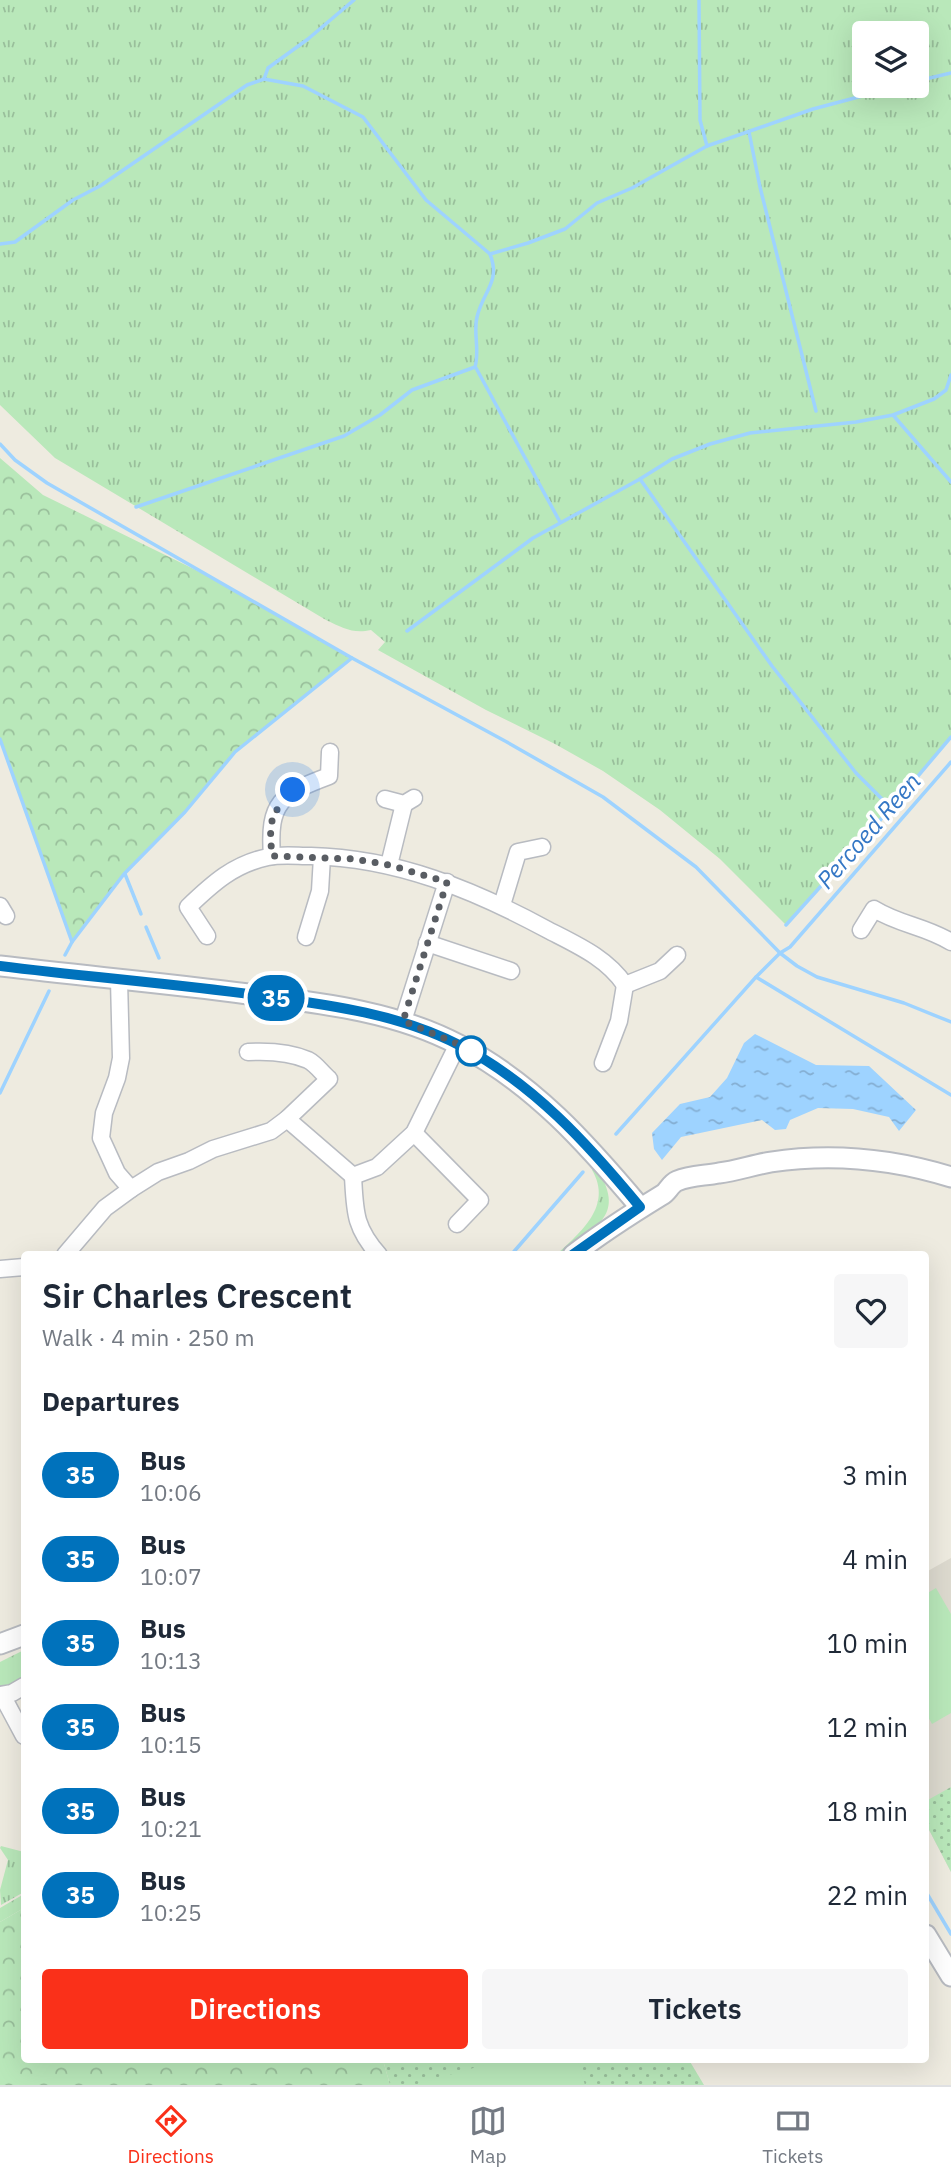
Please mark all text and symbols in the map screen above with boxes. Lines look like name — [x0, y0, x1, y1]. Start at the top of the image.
map controls — [852, 21, 929, 98]
button: layers — [852, 21, 929, 98]
water label: Percoed Reen — [809, 766, 927, 895]
your location — [275, 772, 310, 807]
line badge: 35 — [244, 975, 308, 1021]
text: 35 — [262, 982, 290, 1014]
unlabelled marker — [456, 1036, 486, 1066]
text: Sir Charles Crescent — [42, 1274, 352, 1317]
button: heart — [834, 1274, 908, 1348]
text: Walk · 4 min · 250 m — [42, 1322, 255, 1352]
text: Departures — [42, 1384, 180, 1418]
text: Bus — [140, 1443, 186, 1477]
text: 3 min — [842, 1458, 908, 1492]
text: 35 — [66, 1459, 95, 1491]
text: 10:06 — [140, 1477, 202, 1507]
text: Bus — [140, 1527, 186, 1561]
text: 4 min — [842, 1542, 908, 1576]
text: 35 — [66, 1543, 95, 1575]
text: 10:07 — [140, 1561, 202, 1591]
text: Bus — [140, 1611, 186, 1645]
text: 10 min — [827, 1626, 908, 1660]
text: 35 — [66, 1627, 95, 1659]
text: 10:13 — [140, 1645, 202, 1675]
text: Bus — [140, 1695, 186, 1729]
text: 12 min — [827, 1710, 908, 1744]
text: 35 — [66, 1711, 95, 1743]
text: 10:15 — [140, 1729, 202, 1759]
text: Bus — [140, 1779, 186, 1813]
text: 18 min — [827, 1794, 908, 1828]
text: 35 — [66, 1795, 95, 1827]
text: 10:21 — [140, 1813, 202, 1843]
text: Bus — [140, 1863, 186, 1897]
text: 22 min — [827, 1878, 908, 1912]
text: 35 — [66, 1879, 95, 1911]
text: 10:25 — [140, 1897, 202, 1927]
button: Directions — [42, 1969, 468, 2049]
button: Tickets — [482, 1969, 908, 2049]
tab: Directions — [128, 2102, 214, 2168]
tab: Map — [469, 2102, 507, 2168]
tab: Tickets — [762, 2102, 823, 2168]

